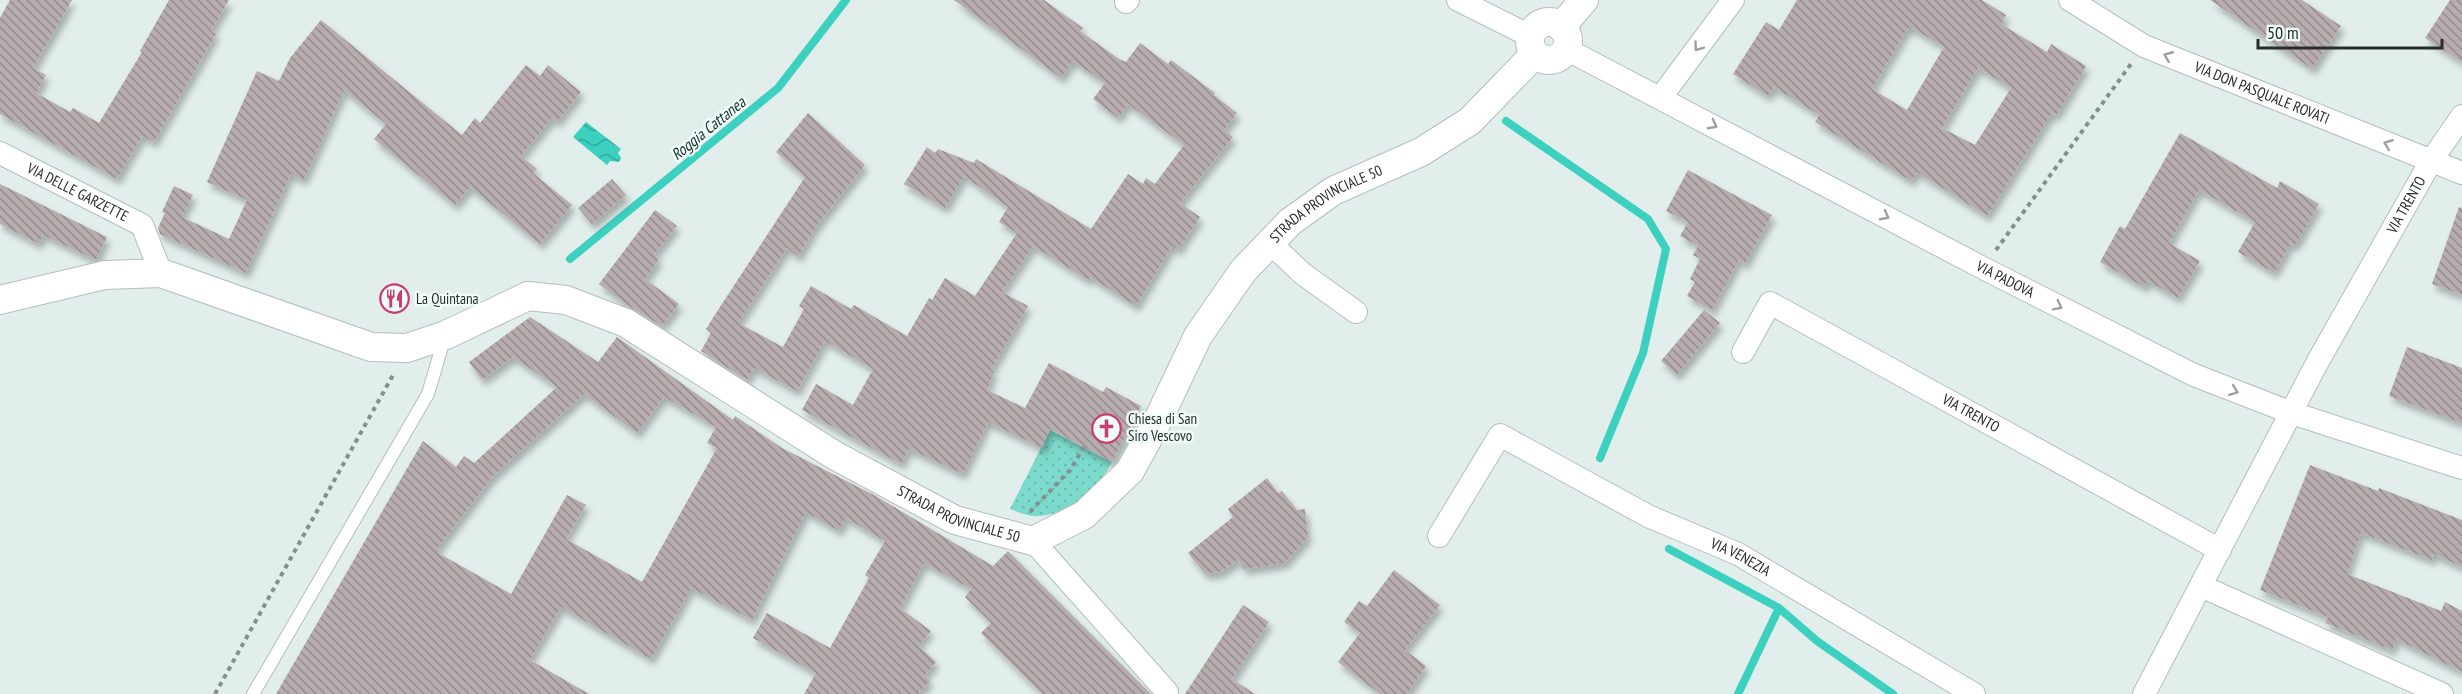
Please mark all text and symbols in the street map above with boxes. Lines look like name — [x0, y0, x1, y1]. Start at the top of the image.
scale bar — [2258, 12, 2442, 50]
text: 50 m — [2267, 21, 2299, 44]
one-way arrow — [1695, 41, 1706, 52]
one-way arrow — [2163, 51, 2174, 63]
street label: VIA DON PASQUALE ROVATI — [2191, 57, 2332, 128]
water label: Roggia Cattanea — [667, 91, 750, 164]
one-way arrow — [1707, 118, 1717, 129]
one-way arrow — [2383, 139, 2394, 151]
street label: VIA DELLE GARZETTE — [23, 158, 132, 226]
street label: STRADA PROVINCIALE 50 — [1265, 160, 1385, 246]
street label: VIA TRENTO — [2382, 173, 2429, 238]
one-way arrow — [1879, 209, 1890, 220]
street label: VIA PADOVA — [1972, 256, 2039, 302]
restaurant icon: La Quintana — [379, 283, 411, 315]
place label: La Quintana — [416, 289, 479, 308]
one-way arrow — [2052, 299, 2063, 310]
one-way arrow — [2228, 383, 2239, 396]
street label: VIA TRENTO — [1938, 389, 2003, 436]
place label: Chiesa di San Siro Vescovo — [1128, 409, 1197, 445]
church icon: Chiesa di San Siro Vescovo — [1091, 412, 1123, 444]
street label: STRADA PROVINCIALE 50 — [894, 481, 1022, 546]
street label: VIA VENEZIA — [1707, 533, 1775, 581]

